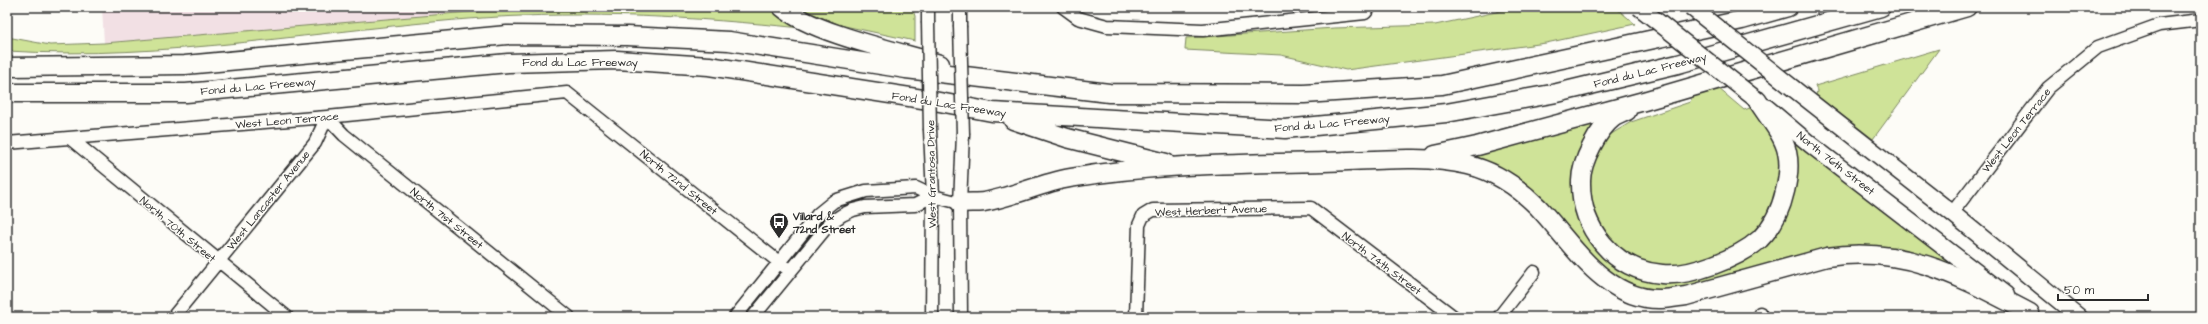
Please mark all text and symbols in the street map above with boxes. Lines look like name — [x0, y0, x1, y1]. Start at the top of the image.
street label: Fond du Lac Freeway — [1592, 49, 1708, 93]
street label: Fond du Lac Freeway — [522, 55, 638, 71]
street label: Fond du Lac Freeway — [200, 74, 316, 100]
street label: West Leon Terrace — [1979, 85, 2054, 176]
street label: Fond du Lac Freeway — [890, 88, 1007, 122]
street label: West Leon Terrace — [235, 108, 339, 132]
street label: Fond du Lac Freeway — [1274, 111, 1390, 137]
street label: West Grantosa Drive — [923, 120, 940, 228]
street label: North 76th Street — [1794, 128, 1878, 199]
street label: North 72nd Street — [637, 146, 721, 219]
street label: West Lancaster Avenue — [224, 147, 313, 253]
street label: North 71st Street — [407, 184, 487, 253]
street label: North 70th Street — [136, 193, 219, 266]
street label: West Herbert Avenue — [1155, 201, 1267, 220]
place label: Villard & 72nd Street — [792, 209, 856, 237]
bus stop icon: Villard & 72nd Street — [768, 211, 790, 239]
street label: North 74th Street — [1339, 229, 1425, 299]
scale bar — [2058, 276, 2148, 302]
text: 50 m — [2064, 282, 2095, 299]

